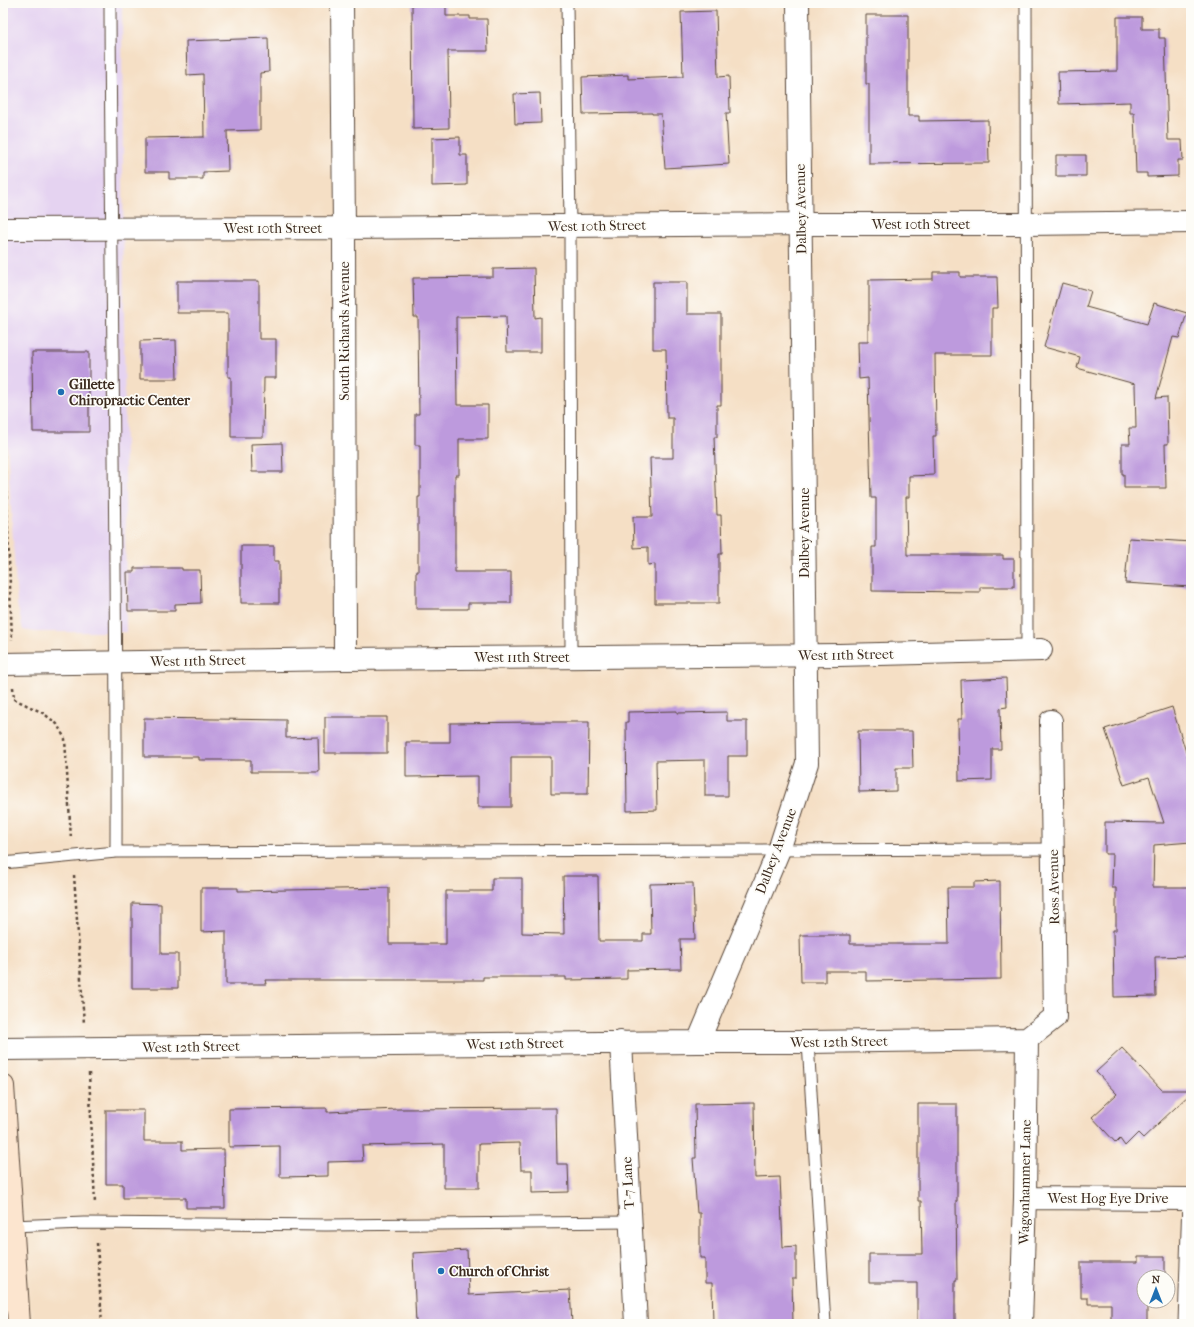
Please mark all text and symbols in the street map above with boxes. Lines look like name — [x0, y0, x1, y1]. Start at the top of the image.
street label: Dalbey Avenue — [792, 163, 810, 254]
street label: West 10th Street — [871, 216, 970, 233]
street label: West 10th Street — [547, 217, 646, 235]
street label: West 10th Street — [223, 220, 322, 237]
street label: South Richards Avenue — [336, 261, 353, 401]
place label: Gillette Chiropractic Center — [69, 376, 191, 409]
marker: Gillette Chiropractic Center — [56, 387, 66, 397]
street label: Dalbey Avenue — [796, 488, 813, 578]
street label: West 11th Street — [797, 646, 894, 664]
street label: West 11th Street — [473, 649, 570, 666]
street label: West 11th Street — [149, 652, 246, 670]
street label: Dalbey Avenue — [752, 806, 800, 896]
street label: Ross Avenue — [1045, 849, 1063, 925]
street label: West 12th Street — [789, 1033, 888, 1051]
street label: West 12th Street — [465, 1035, 564, 1053]
street label: West 12th Street — [141, 1038, 240, 1056]
street label: Wagonhammer Lane — [1015, 1119, 1035, 1246]
street label: T-7 Lane — [618, 1156, 638, 1210]
street label: West Hog Eye Drive — [1047, 1190, 1169, 1207]
place label: Church of Christ — [449, 1263, 550, 1280]
marker: Church of Christ — [436, 1266, 446, 1276]
north arrow — [1136, 1269, 1176, 1309]
text: N — [1152, 1273, 1161, 1286]

